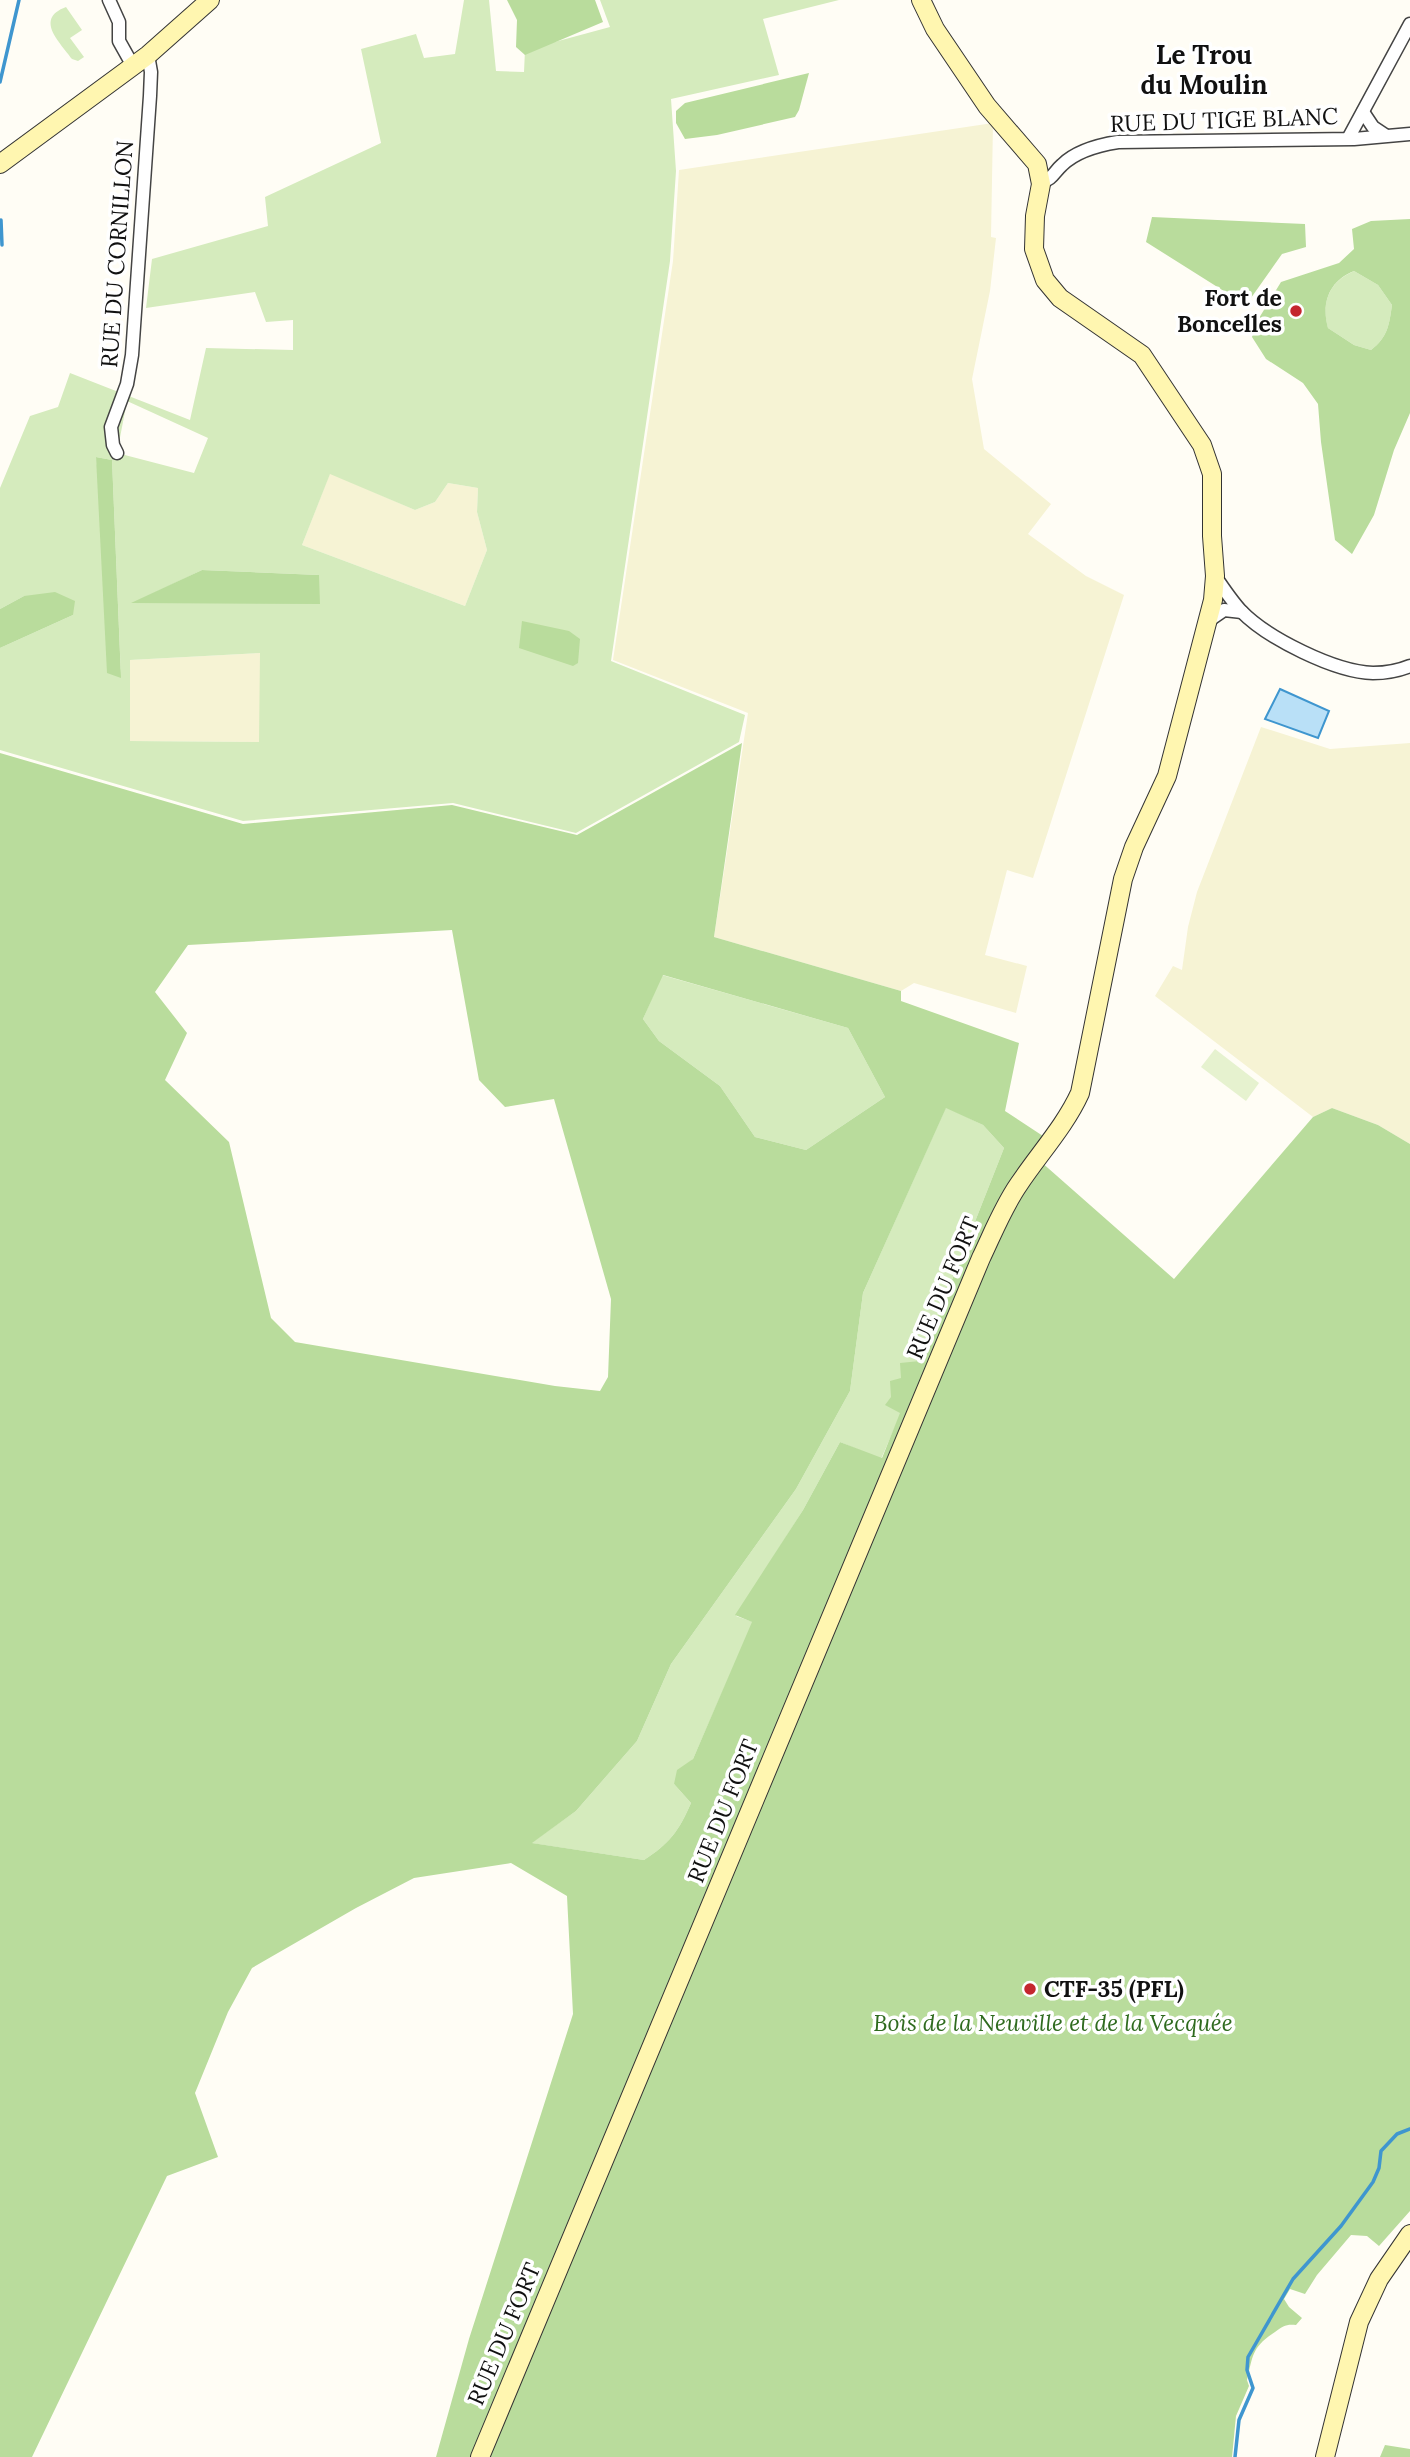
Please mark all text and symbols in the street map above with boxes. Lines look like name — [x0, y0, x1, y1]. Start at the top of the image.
district label: Le Trou du Moulin — [1140, 38, 1268, 101]
street label: RUE DU TIGE BLANC — [1110, 101, 1338, 138]
street label: RUE DU CORNILLON — [94, 139, 139, 369]
place label: Fort de Boncelles — [1177, 283, 1282, 338]
marker: Fort de Boncelles — [1288, 303, 1304, 319]
street label: RUE DU FORT — [899, 1212, 986, 1363]
street label: RUE DU FORT — [681, 1735, 765, 1887]
place label: CTF-35 (PFL) — [1044, 1974, 1184, 2004]
marker: CTF-35 (PFL) — [1022, 1981, 1038, 1997]
park label: Bois de la Neuville et de la Vecquée — [873, 2008, 1233, 2037]
street label: RUE DU FORT — [460, 2258, 547, 2409]

